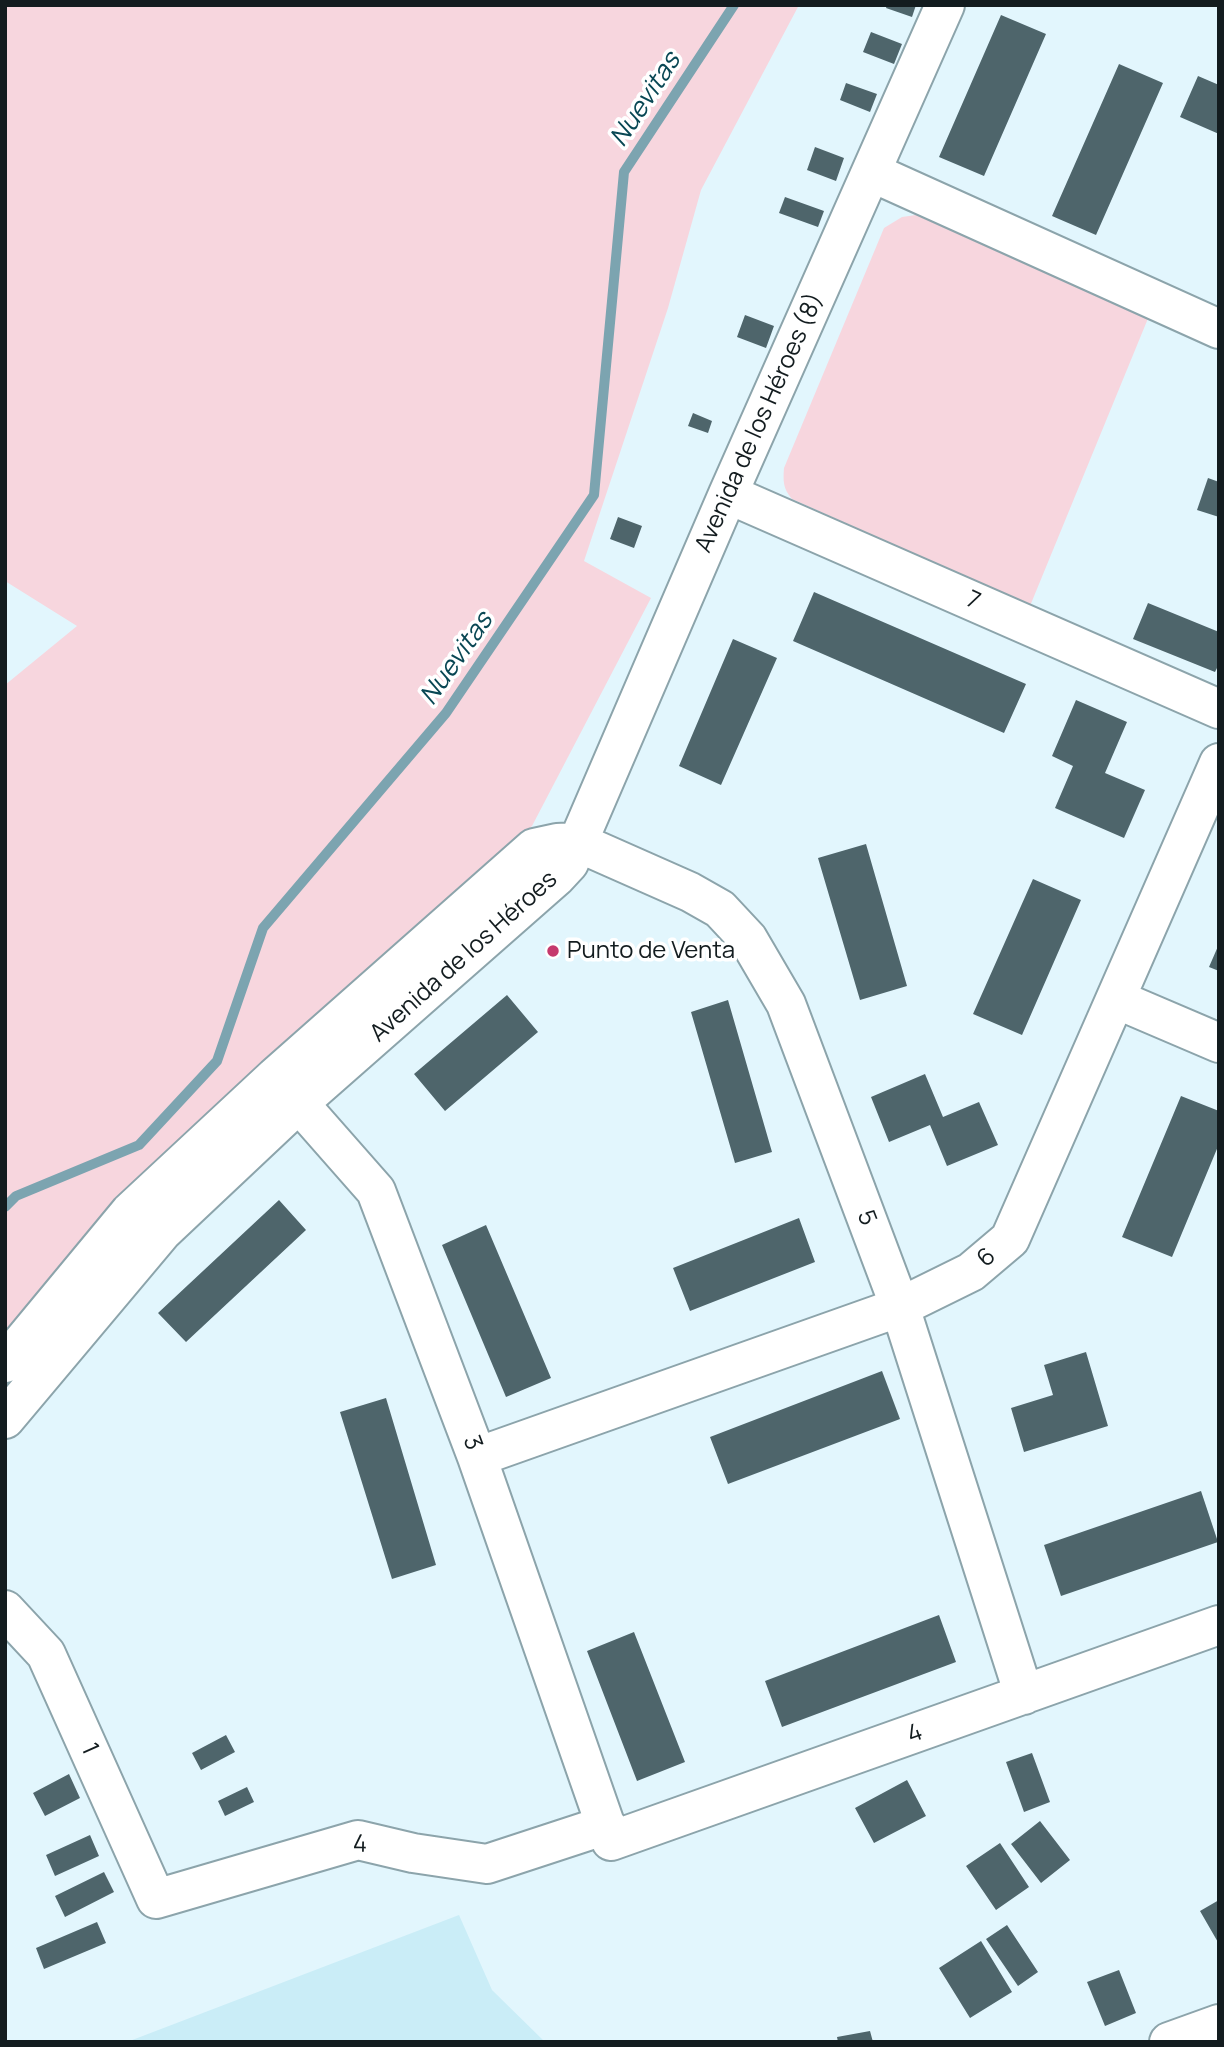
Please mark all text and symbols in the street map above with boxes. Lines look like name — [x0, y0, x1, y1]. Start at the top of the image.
water label: Nuevitas — [604, 47, 688, 153]
street label: Avenida de los Héroes (8) — [690, 289, 830, 557]
street label: 7 — [962, 585, 984, 617]
water label: Nuevitas — [414, 607, 500, 711]
street label: Avenida de los Héroes — [365, 865, 563, 1049]
place label: Punto de Venta — [567, 937, 735, 965]
marker: Punto de Venta — [545, 943, 561, 959]
street label: 5 — [850, 1206, 882, 1230]
street label: 6 — [972, 1242, 1002, 1274]
street label: 3 — [456, 1432, 488, 1454]
street label: 4 — [904, 1718, 926, 1750]
street label: 1 — [74, 1739, 104, 1759]
street label: 4 — [353, 1830, 367, 1860]

